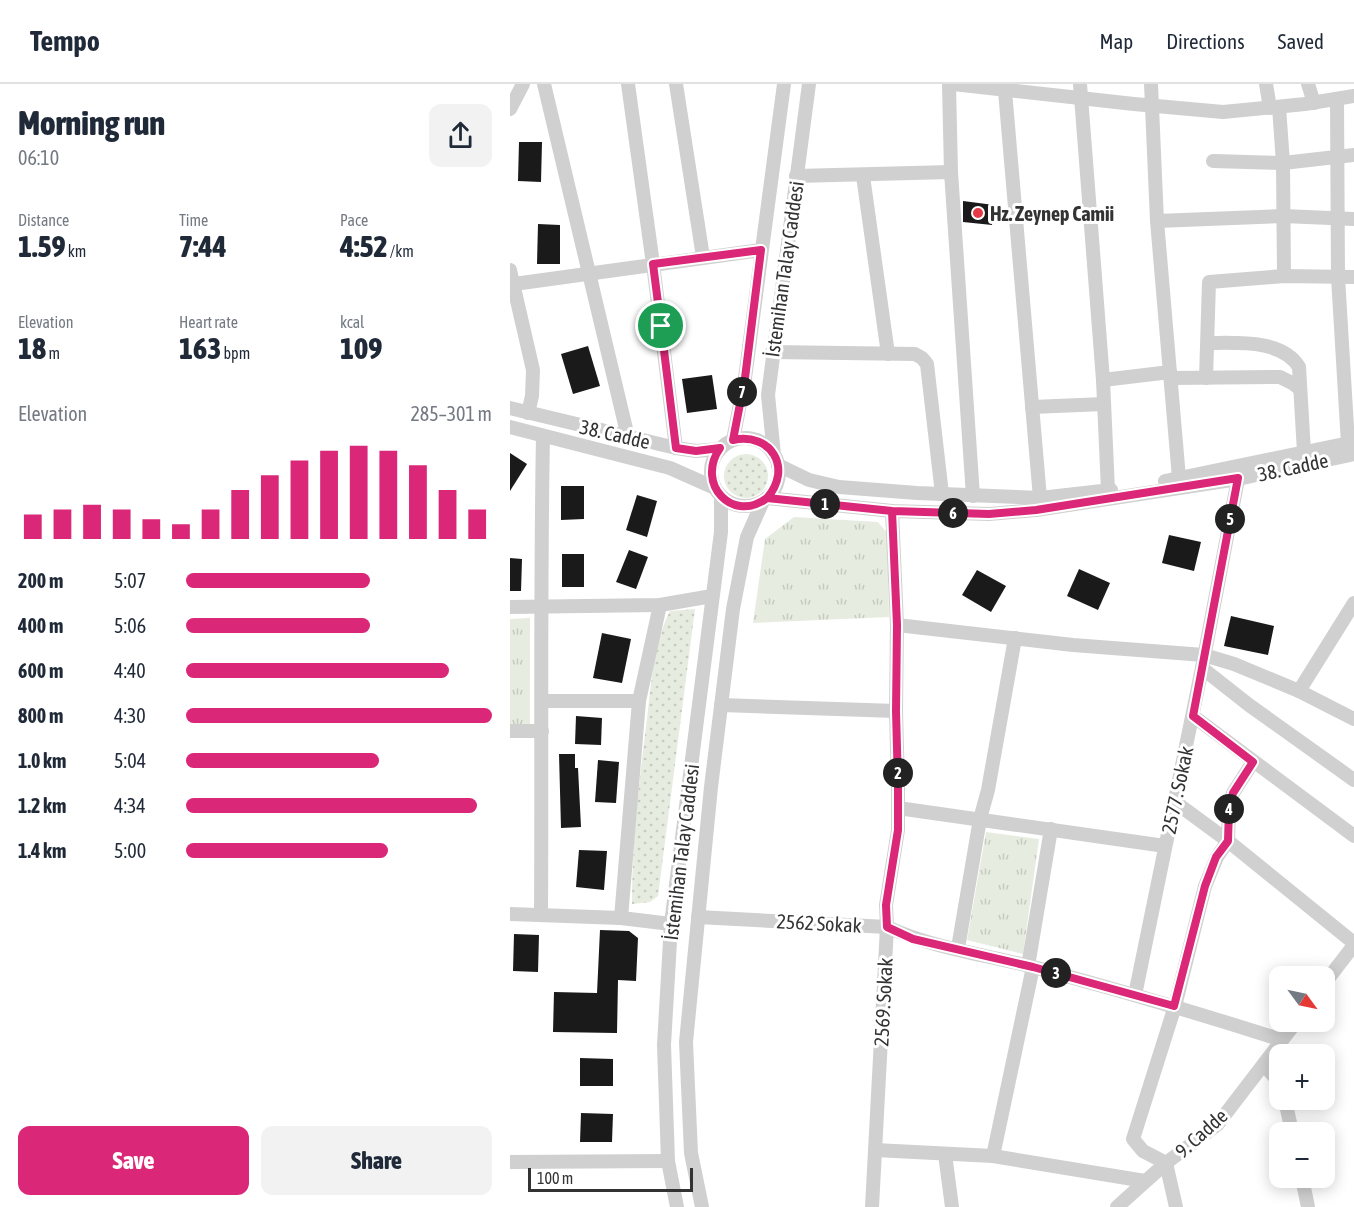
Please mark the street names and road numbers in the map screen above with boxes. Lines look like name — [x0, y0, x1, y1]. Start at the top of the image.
street label: İstemihan Talay Caddesi — [760, 180, 808, 358]
street label: 38. Cadde — [578, 415, 652, 453]
street label: 38. Cadde — [1256, 448, 1330, 486]
street label: 2577. Sokak — [1157, 744, 1197, 836]
street label: İstemihan Talay Caddesi — [659, 763, 703, 941]
street label: 2562 Sokak — [776, 909, 862, 937]
street label: 2569. Sokak — [869, 957, 897, 1047]
street label: 9. Cadde — [1170, 1104, 1232, 1162]

